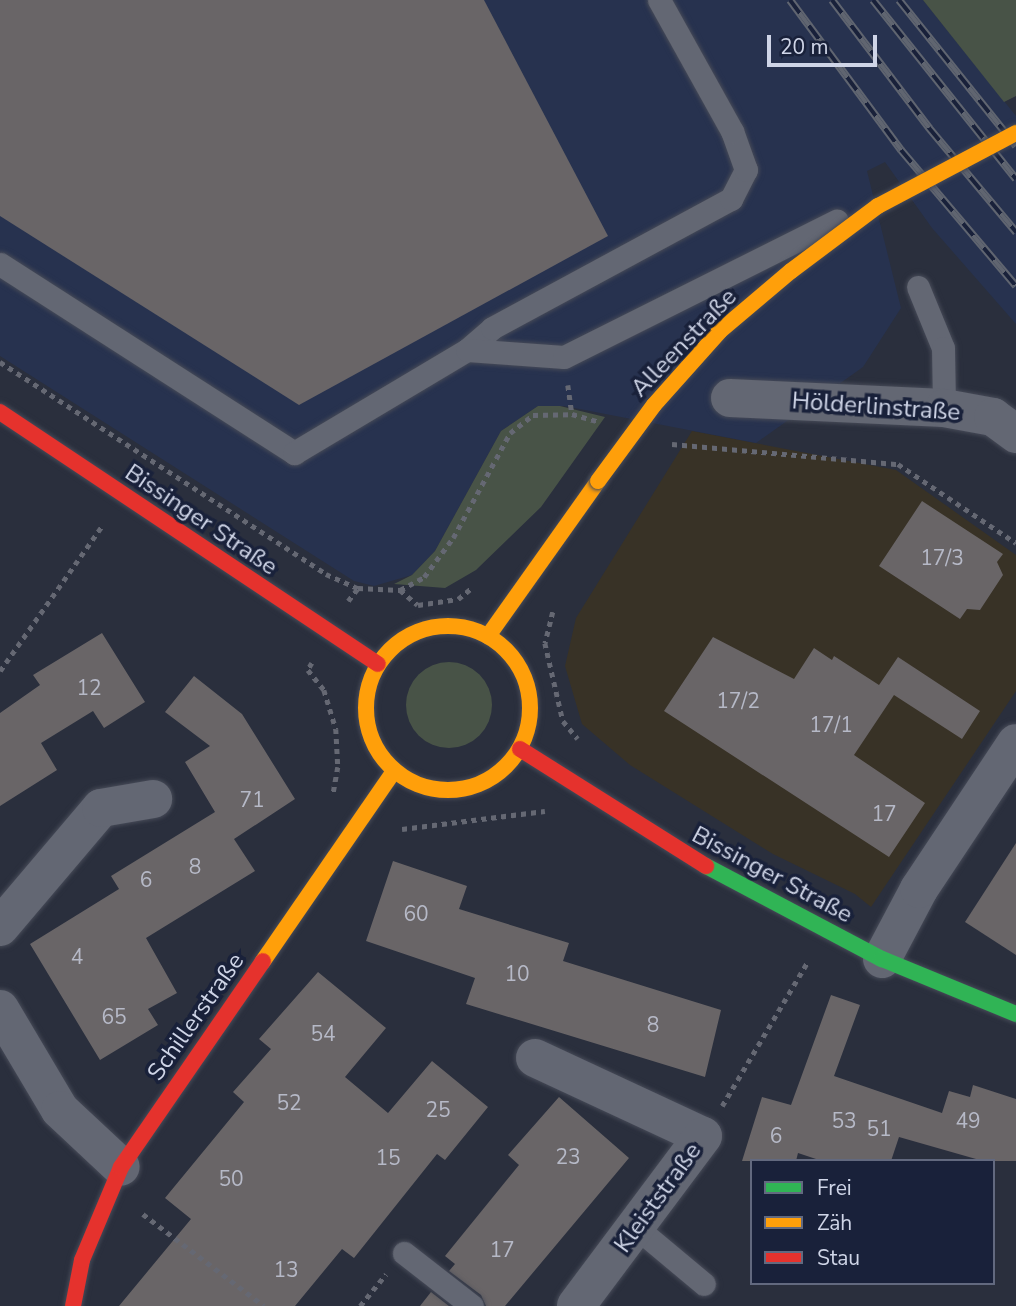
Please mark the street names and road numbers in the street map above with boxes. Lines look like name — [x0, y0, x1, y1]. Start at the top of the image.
street label: Alleenstraße — [625, 283, 743, 403]
street label: Hölderlinstraße — [791, 387, 961, 427]
street label: Bissinger Straße — [119, 458, 283, 582]
street label: Bissinger Straße — [687, 821, 857, 929]
street label: Schillerstraße — [141, 948, 251, 1086]
street label: Kleiststraße — [609, 1137, 707, 1259]

